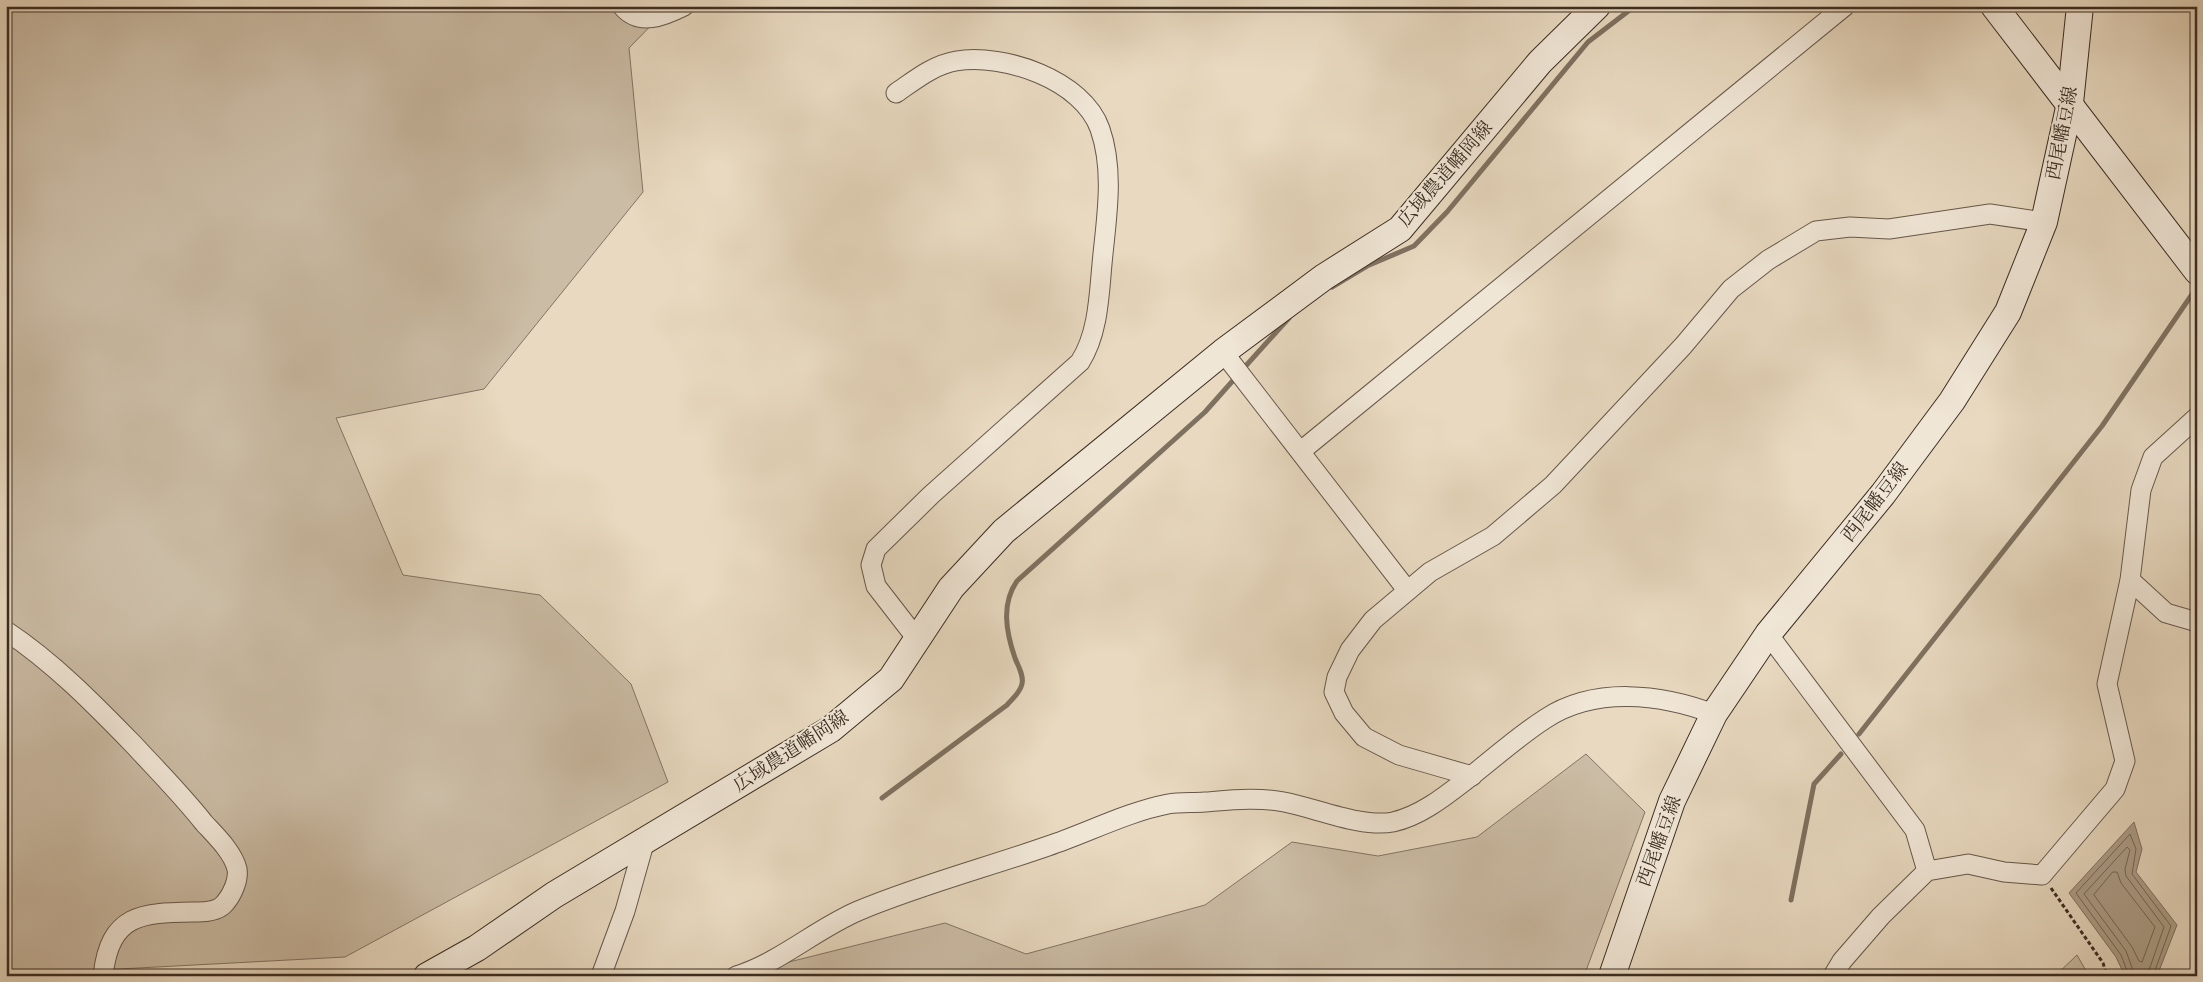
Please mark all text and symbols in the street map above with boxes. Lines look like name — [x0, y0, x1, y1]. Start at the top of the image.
street label: 西尾幡豆線 — [2041, 84, 2083, 182]
street label: 広域農道幡岡線 — [1392, 116, 1498, 232]
street label: 西尾幡豆線 — [1836, 457, 1914, 547]
street label: 広域農道幡岡線 — [729, 705, 853, 797]
street label: 西尾幡豆線 — [1631, 792, 1687, 890]

